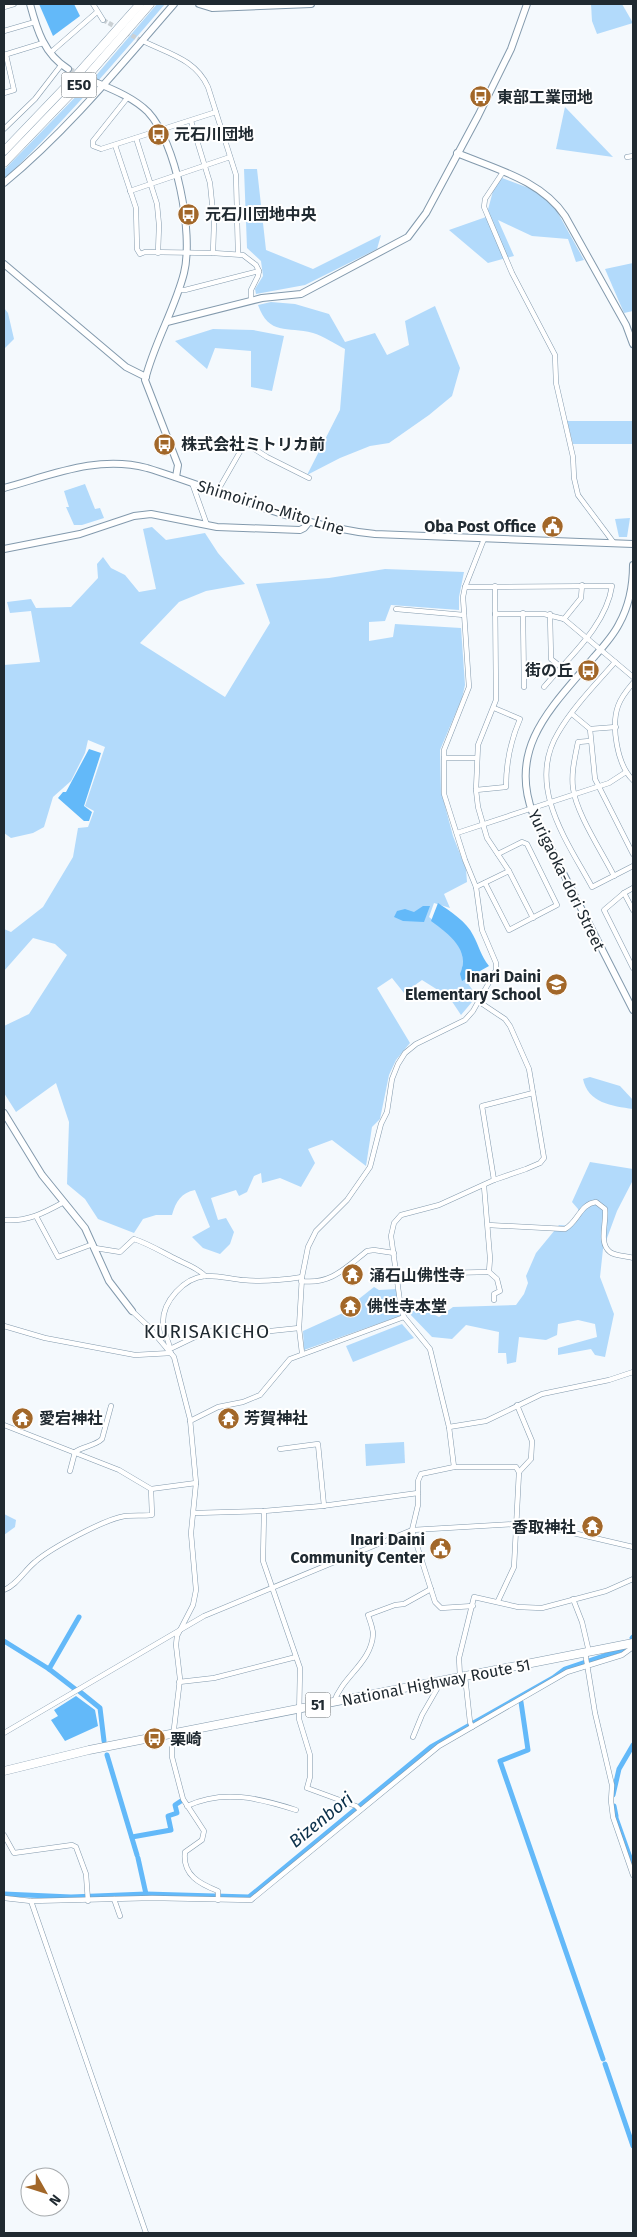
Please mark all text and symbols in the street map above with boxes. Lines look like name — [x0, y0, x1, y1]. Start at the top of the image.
road number: E50 — [62, 72, 96, 98]
bus stop icon: 東部工業団地 — [469, 85, 493, 109]
place label: 東部工業団地 — [497, 88, 593, 107]
bus stop icon: 元石川団地 — [146, 122, 170, 146]
place label: 元石川団地 — [174, 125, 254, 144]
bus stop icon: 元石川団地中央 — [177, 202, 201, 226]
place label: 元石川団地中央 — [205, 205, 317, 224]
bus stop icon: 株式会社ミトリカ前 — [153, 432, 177, 456]
place label: 株式会社ミトリカ前 — [181, 435, 325, 454]
street label: Shimoirino-Mito Line — [195, 476, 347, 539]
public building icon: Oba Post Office — [540, 514, 564, 538]
place label: Oba Post Office — [424, 517, 536, 536]
bus stop icon: 街の丘 — [577, 658, 601, 682]
place label: 街の丘 — [525, 661, 573, 680]
street label: Yurigaoka-dori Street — [524, 807, 609, 954]
place label: Inari Daini Elementary School — [405, 967, 541, 1004]
school or university icon: Inari Daini Elementary School — [545, 973, 569, 997]
temple icon: 涌石山佛性寺 — [341, 1263, 365, 1287]
place label: 涌石山佛性寺 — [369, 1266, 465, 1285]
temple icon: 佛性寺本堂 — [339, 1294, 363, 1318]
place label: 佛性寺本堂 — [367, 1297, 447, 1316]
district label: KURISAKICHO — [144, 1320, 270, 1343]
temple icon: 愛宕神社 — [11, 1406, 35, 1430]
temple icon: 芳賀神社 — [216, 1406, 240, 1430]
place label: 愛宕神社 — [39, 1409, 103, 1428]
place label: 芳賀神社 — [244, 1409, 308, 1428]
temple icon: 香取神社 — [580, 1515, 604, 1539]
place label: 香取神社 — [512, 1518, 576, 1537]
place label: Inari Daini Community Center — [291, 1530, 426, 1567]
public building icon: Inari Daini Community Center — [429, 1536, 453, 1560]
street label: National Highway Route 51 — [340, 1655, 532, 1710]
road number: 51 — [306, 1692, 330, 1718]
bus stop icon: 栗崎 — [142, 1727, 166, 1751]
place label: 栗崎 — [170, 1730, 202, 1749]
water label: Bizenbori — [285, 1788, 357, 1852]
north arrow — [20, 2167, 70, 2217]
text: N — [45, 2191, 64, 2209]

